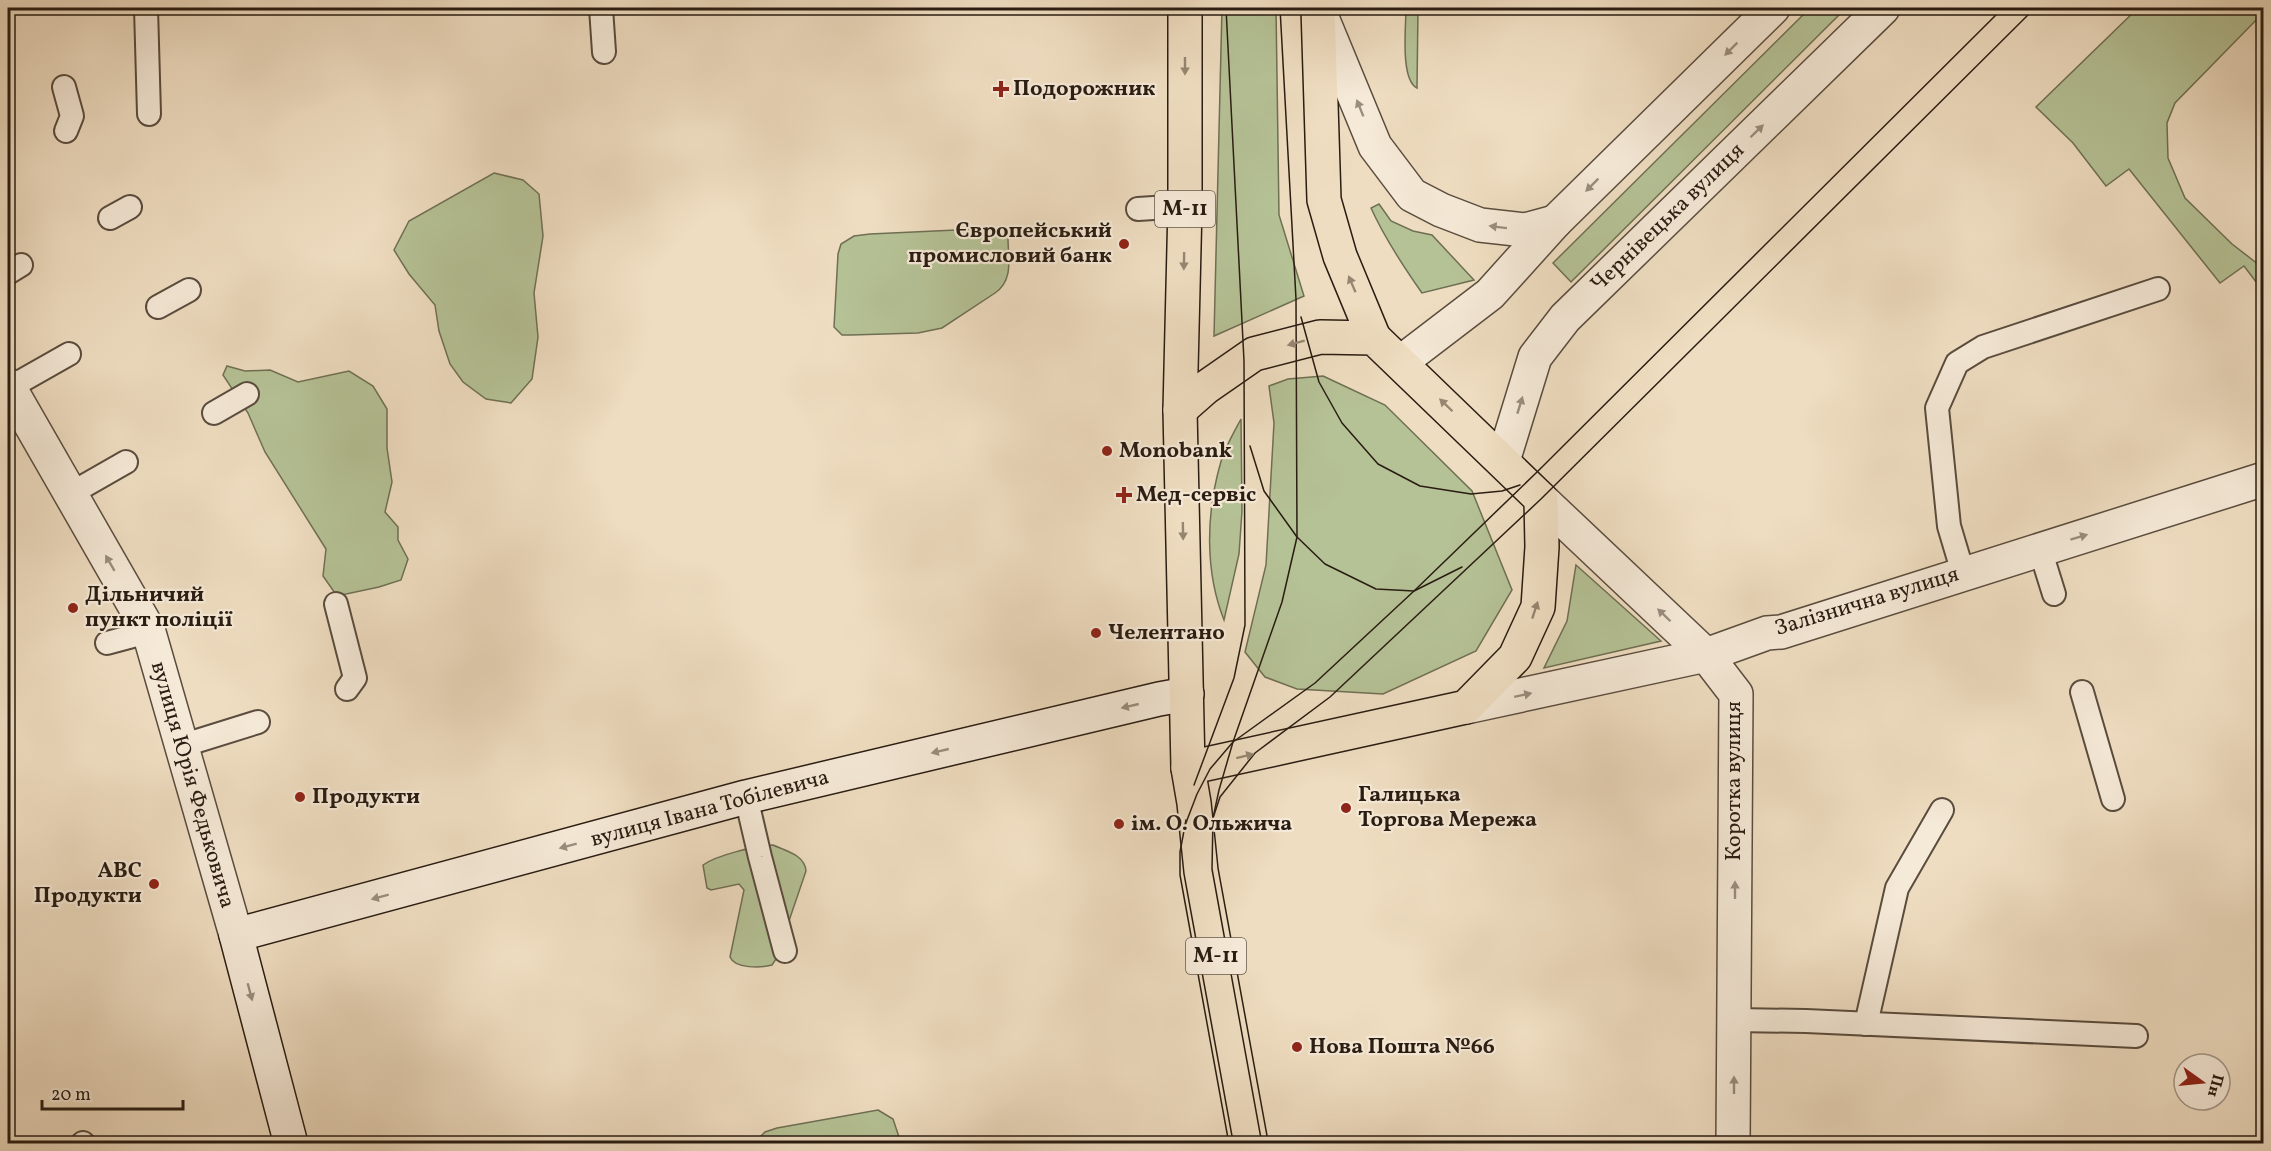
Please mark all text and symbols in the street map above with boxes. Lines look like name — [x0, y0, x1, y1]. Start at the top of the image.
one-way arrow — [1725, 41, 1739, 55]
one-way arrow — [1180, 56, 1190, 75]
place label: Подорожник — [1013, 74, 1155, 105]
marker: Подорожник — [994, 82, 1008, 96]
one-way arrow — [1355, 98, 1365, 116]
one-way arrow — [1750, 124, 1764, 138]
street label: Чернівецька вулиця — [1584, 136, 1752, 300]
one-way arrow — [1586, 178, 1600, 192]
road number: М-11 — [1155, 191, 1215, 227]
place label: Європейський промисловий банк — [908, 216, 1112, 272]
one-way arrow — [1488, 222, 1507, 231]
marker: Європейський промисловий банк — [1117, 237, 1131, 251]
one-way arrow — [1179, 251, 1188, 270]
one-way arrow — [1347, 274, 1357, 292]
one-way arrow — [1287, 339, 1305, 349]
one-way arrow — [1516, 396, 1525, 414]
one-way arrow — [1439, 399, 1453, 413]
place label: Monobank — [1119, 436, 1232, 467]
marker: Monobank — [1100, 444, 1114, 458]
place label: Мед-сервіс — [1136, 480, 1256, 511]
marker: Мед-сервіс — [1117, 488, 1131, 502]
one-way arrow — [1178, 522, 1188, 541]
one-way arrow — [2070, 532, 2088, 541]
one-way arrow — [105, 554, 115, 571]
street label: Залізнична вулиця — [1771, 559, 1963, 645]
place label: Дільничий пункт поліції — [85, 580, 233, 636]
marker: Дільничий пункт поліції — [66, 601, 80, 615]
one-way arrow — [1531, 601, 1540, 619]
one-way arrow — [1657, 608, 1671, 622]
place label: Челентано — [1108, 618, 1225, 649]
marker: Челентано — [1089, 626, 1103, 640]
street label: вулиця Юрія Федьковича — [142, 658, 242, 912]
one-way arrow — [1514, 690, 1533, 699]
one-way arrow — [1120, 701, 1139, 711]
street label: Коротка вулиця — [1719, 701, 1750, 861]
one-way arrow — [930, 747, 949, 756]
one-way arrow — [1236, 750, 1255, 760]
street label: вулиця Івана Тобілевича — [587, 762, 833, 856]
place label: Галицька Торгова Мережа — [1358, 780, 1537, 836]
place label: Продукти — [312, 782, 420, 813]
marker: Продукти — [293, 790, 307, 804]
marker: Галицька Торгова Мережа — [1339, 801, 1353, 815]
place label: ім. О. Ольжича — [1131, 809, 1292, 840]
marker: ім. О. Ольжича — [1112, 817, 1126, 831]
one-way arrow — [559, 842, 577, 851]
place label: ABC Продукти — [34, 856, 142, 912]
marker: ABC Продукти — [147, 877, 161, 891]
one-way arrow — [1730, 881, 1740, 900]
one-way arrow — [371, 893, 389, 902]
road number: М-11 — [1186, 938, 1246, 974]
one-way arrow — [246, 983, 255, 1001]
place label: Нова Пошта №66 — [1309, 1032, 1495, 1063]
marker: Нова Пошта №66 — [1290, 1040, 1304, 1054]
north arrow — [2172, 1052, 2232, 1112]
text: Пн — [2201, 1072, 2228, 1099]
scale bar — [42, 1073, 183, 1111]
one-way arrow — [1729, 1076, 1738, 1095]
text: 20 m — [51, 1083, 91, 1108]

